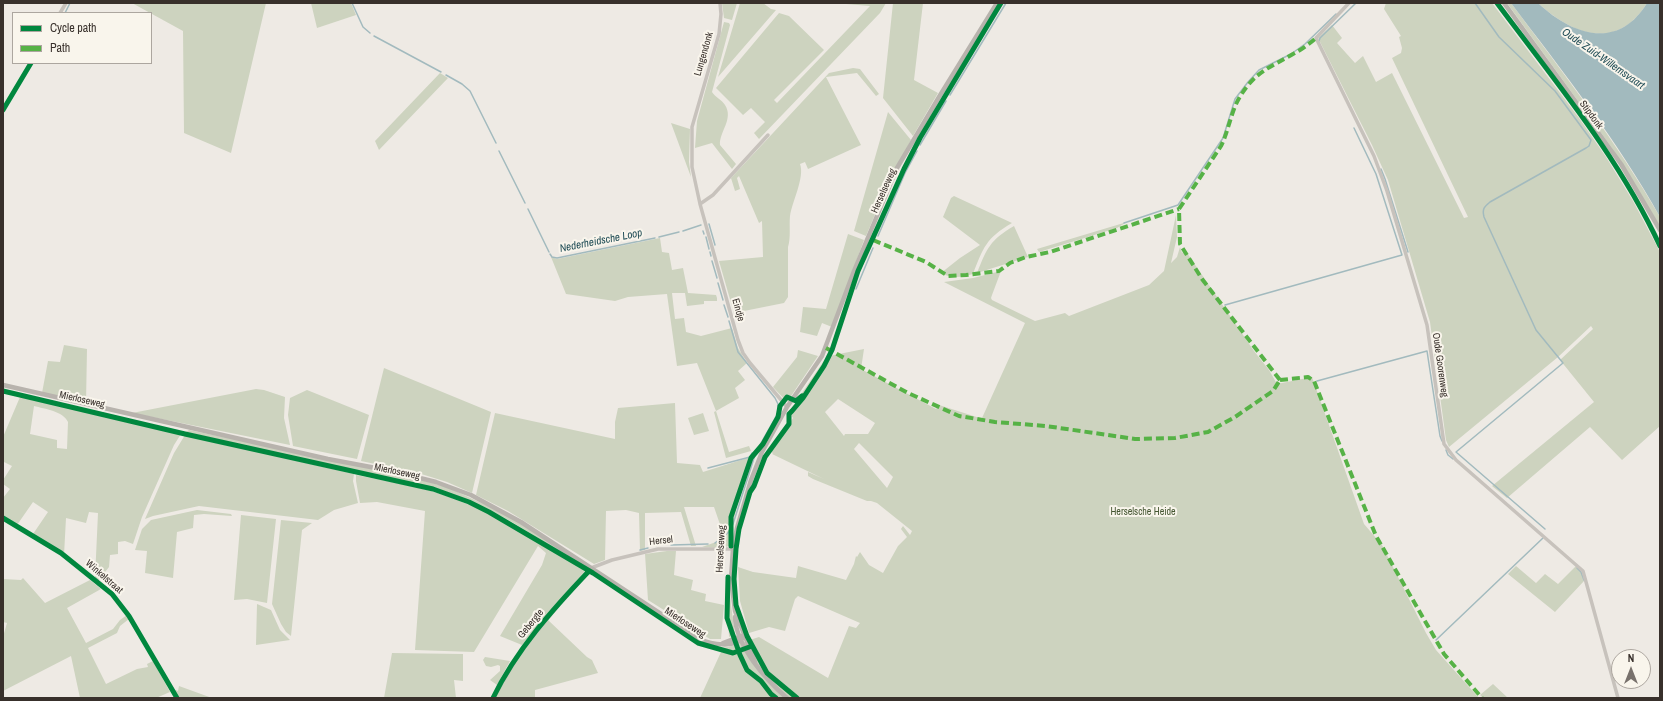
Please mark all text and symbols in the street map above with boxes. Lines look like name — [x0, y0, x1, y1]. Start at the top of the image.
legend — [12, 12, 152, 64]
text: Cycle path — [50, 20, 97, 36]
water label: Oude Zuid-Willemsvaart — [1559, 26, 1647, 92]
street label: Lungendonk — [692, 31, 716, 77]
text: Path — [50, 40, 70, 56]
street label: Stipdonk — [1577, 98, 1605, 132]
street label: Herselseweg — [869, 167, 899, 215]
water label: Nederheidsche Loop — [559, 227, 643, 255]
street label: Eindje — [729, 297, 747, 323]
street label: Oude Goorenweg — [1430, 332, 1450, 398]
street label: Mierloseweg — [58, 389, 106, 411]
street label: Mierloseweg — [373, 461, 421, 483]
park label: Herselsche Heide — [1110, 506, 1176, 518]
street label: Herselseweg — [714, 525, 728, 573]
street label: Hersel — [649, 534, 673, 548]
street label: Winkelstraat — [83, 558, 125, 596]
street label: Mierloseweg — [662, 605, 708, 641]
street label: Gebergte — [516, 607, 546, 641]
north arrow — [1611, 649, 1651, 689]
text: N — [1628, 651, 1634, 665]

